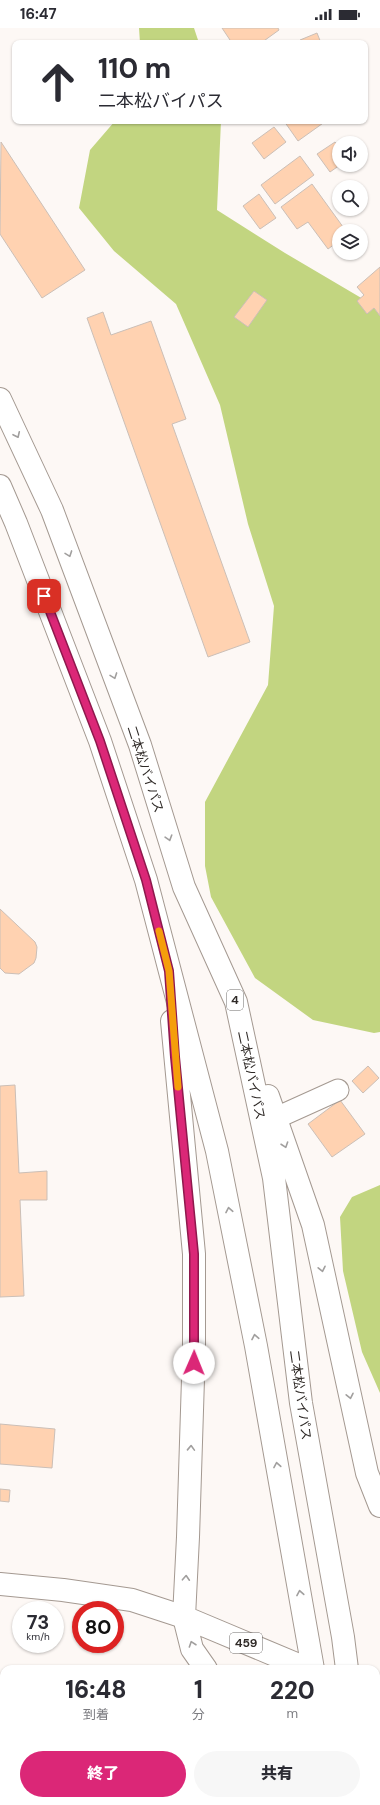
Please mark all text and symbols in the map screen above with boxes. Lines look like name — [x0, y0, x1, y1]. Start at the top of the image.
text: 16:47 — [20, 4, 57, 24]
text: 110 m — [98, 50, 171, 87]
icon: ahead — [32, 56, 84, 108]
text: 二本松バイパス — [98, 89, 224, 113]
map controls — [332, 136, 368, 260]
button: sound — [332, 136, 368, 172]
button: search — [332, 180, 368, 216]
button: layers — [332, 224, 368, 260]
one-way arrow — [12, 430, 20, 438]
one-way arrow — [64, 550, 72, 557]
pin — [27, 579, 61, 613]
icon: arrive — [33, 585, 55, 607]
one-way arrow — [109, 672, 117, 679]
street label: 二本松バイパス — [123, 723, 168, 815]
one-way arrow — [164, 835, 173, 842]
road number: 4 — [227, 990, 243, 1010]
street label: 二本松バイパス — [234, 1029, 269, 1121]
one-way arrow — [280, 1141, 289, 1148]
one-way arrow — [225, 1207, 233, 1213]
one-way arrow — [318, 1266, 326, 1273]
one-way arrow — [251, 1334, 259, 1341]
position arrow — [173, 1342, 215, 1384]
street label: 二本松バイパス — [286, 1349, 315, 1441]
one-way arrow — [346, 1393, 354, 1400]
one-way arrow — [187, 1445, 195, 1451]
one-way arrow — [273, 1462, 282, 1468]
one-way arrow — [182, 1575, 190, 1581]
one-way arrow — [296, 1590, 305, 1597]
speed limit sign: 80 — [72, 1601, 124, 1653]
text: 73 — [27, 1609, 49, 1635]
text: km/h — [26, 1630, 50, 1643]
road number: 459 — [230, 1633, 262, 1653]
one-way arrow — [188, 1641, 196, 1648]
text: 16:48 — [65, 1674, 127, 1705]
text: 1 — [194, 1674, 203, 1705]
text: 220 — [270, 1675, 315, 1706]
text: m — [287, 1705, 298, 1722]
text: 到着 — [83, 1706, 109, 1723]
text: 分 — [192, 1706, 205, 1723]
button: 終了 — [20, 1751, 186, 1797]
button: 共有 — [194, 1751, 360, 1797]

